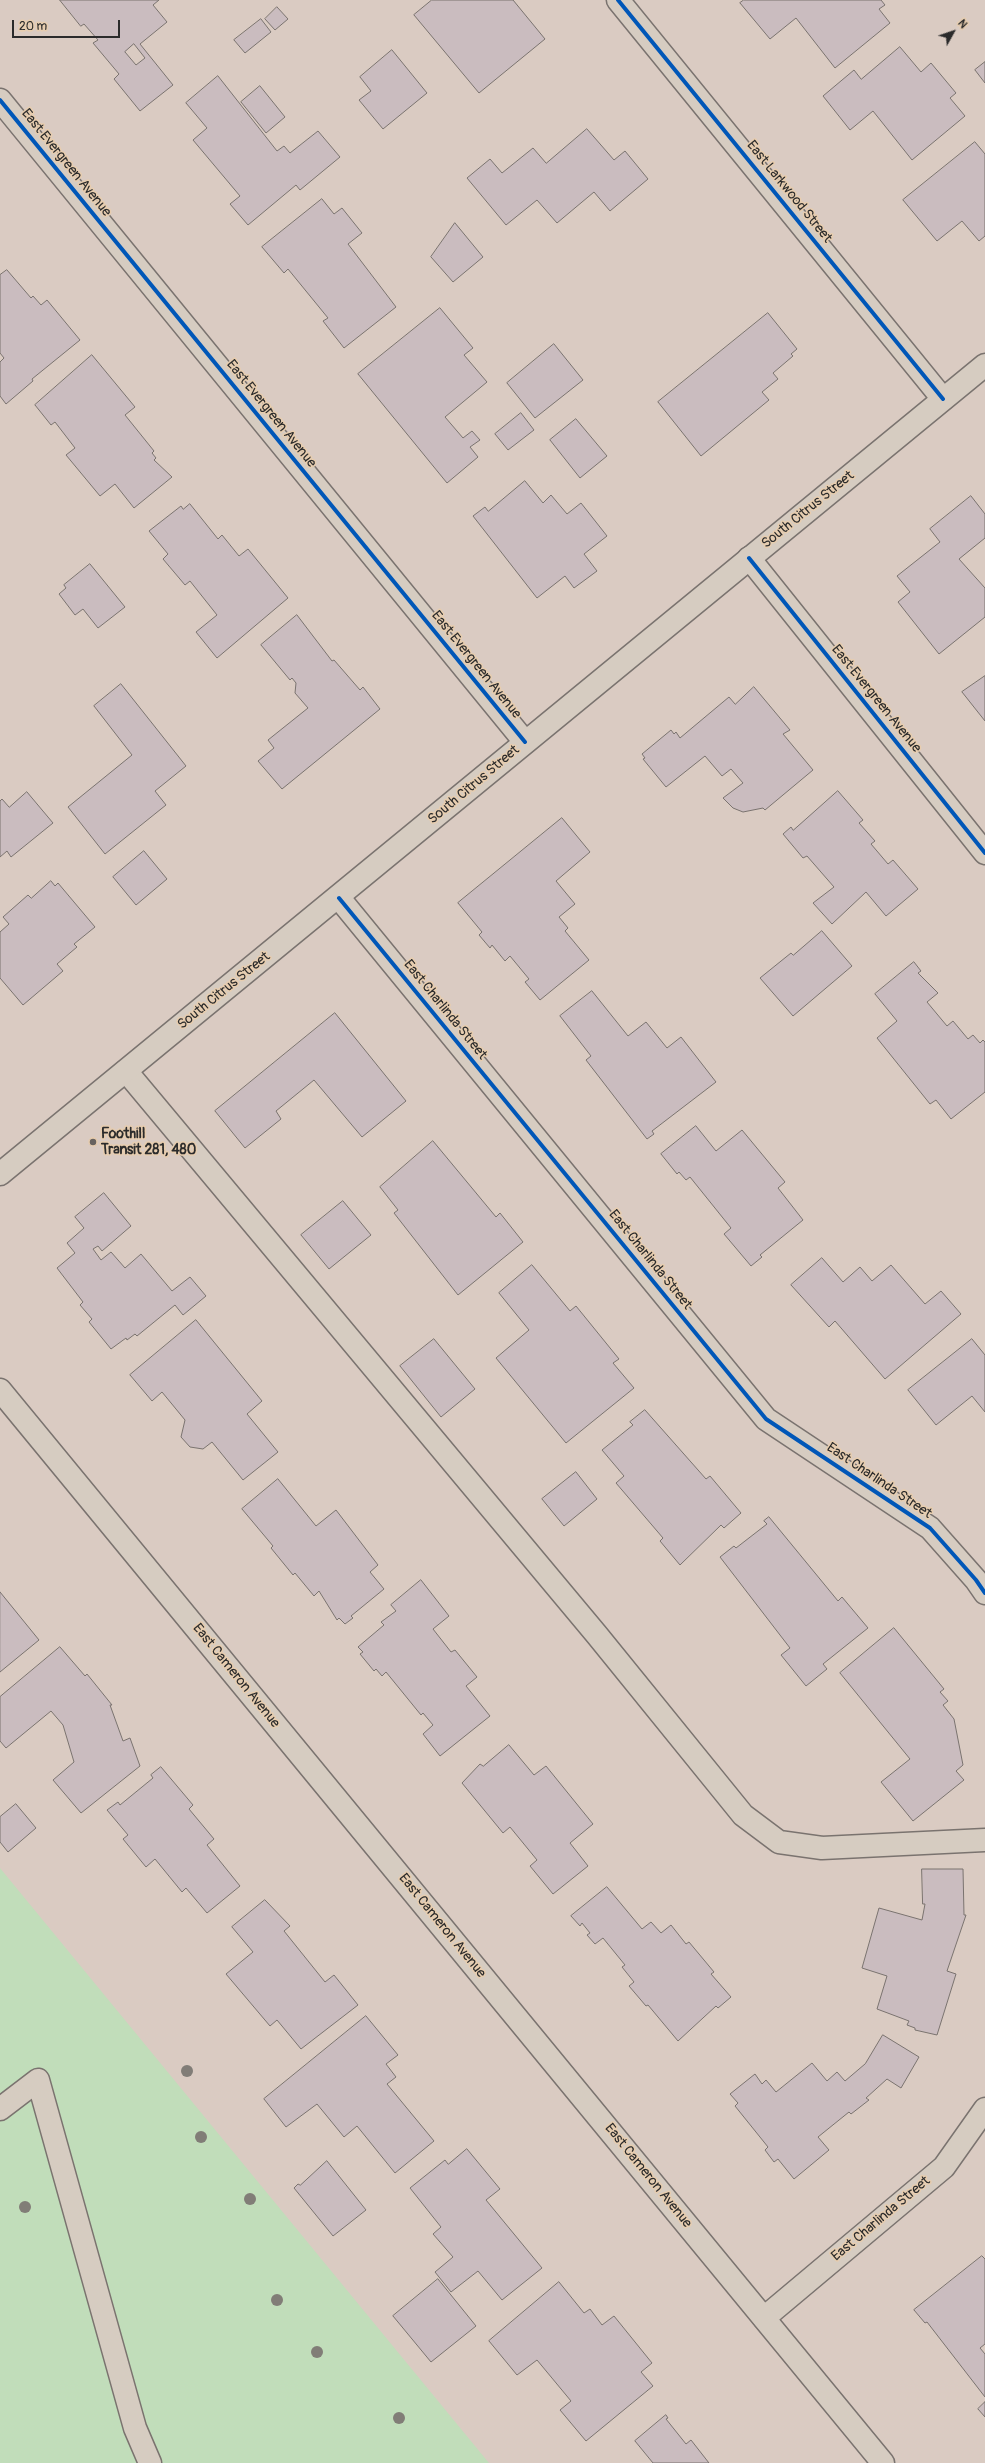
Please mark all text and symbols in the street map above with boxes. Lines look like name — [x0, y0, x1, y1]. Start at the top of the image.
scale bar — [14, 12, 122, 38]
north arrow — [933, 12, 973, 52]
text: N — [955, 17, 970, 31]
text: 20 m — [19, 19, 47, 34]
street label: East Evergreen Avenue — [17, 106, 115, 220]
street label: East Larkwood Street — [743, 138, 835, 246]
street label: East Evergreen Avenue — [222, 357, 320, 471]
street label: South Citrus Street — [758, 468, 858, 552]
street label: East Evergreen Avenue — [427, 608, 525, 722]
street label: East Evergreen Avenue — [827, 642, 925, 756]
street label: South Citrus Street — [425, 742, 523, 828]
street label: South Citrus Street — [174, 949, 274, 1033]
street label: East Charlinda Street — [400, 957, 490, 1063]
place label: Foothill Transit 281, 480 — [101, 1126, 196, 1158]
marker: Foothill Transit 281, 480 — [88, 1137, 98, 1147]
street label: East Charlinda Street — [605, 1207, 695, 1313]
street label: East Charlinda Street — [823, 1440, 935, 1522]
street label: East Cameron Avenue — [189, 1620, 283, 1732]
street label: East Cameron Avenue — [395, 1870, 489, 1982]
street label: East Cameron Avenue — [601, 2120, 695, 2232]
street label: East Charlinda Street — [828, 2173, 934, 2265]

